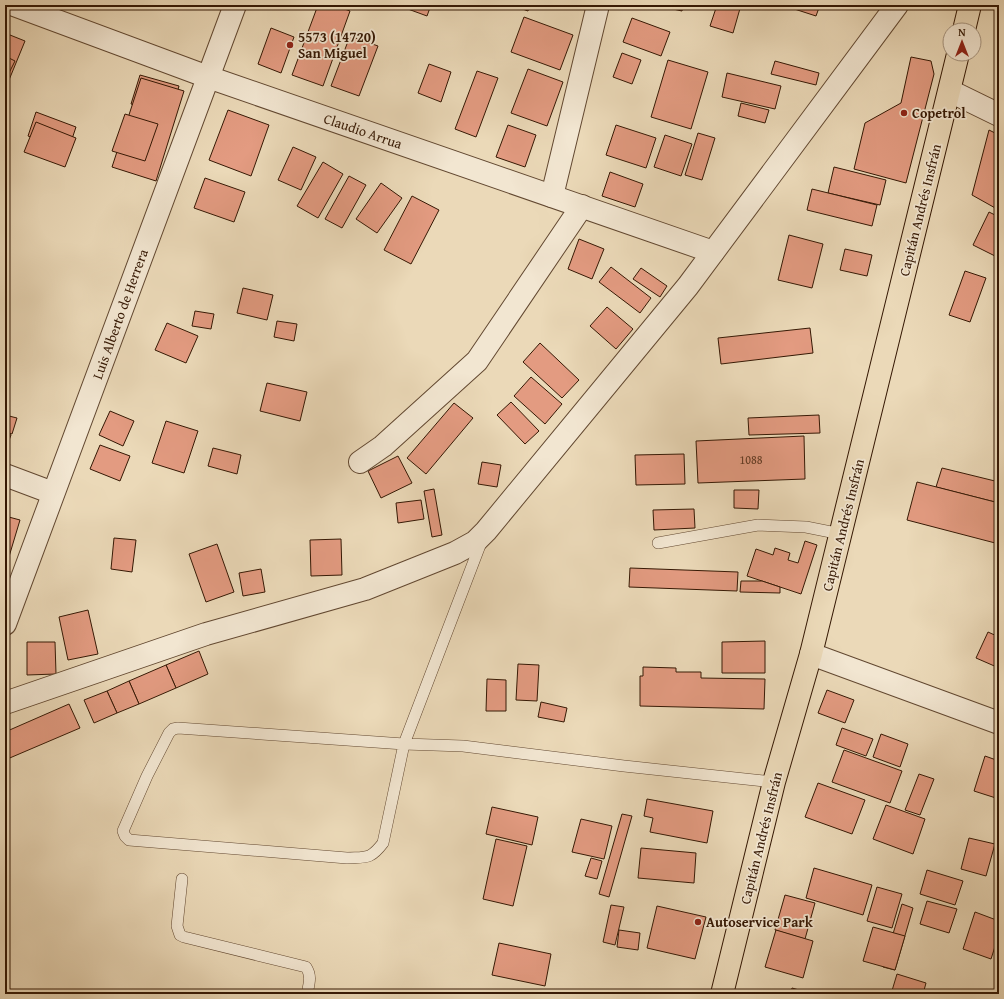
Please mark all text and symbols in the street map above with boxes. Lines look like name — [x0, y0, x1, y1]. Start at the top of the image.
north arrow — [942, 22, 982, 62]
text: N — [958, 24, 966, 40]
place label: 5573 (14720) San Miguel — [298, 27, 376, 63]
marker: 5573 (14720) San Miguel — [285, 40, 295, 50]
place label: Copetrol — [912, 103, 966, 123]
street label: Claudio Arrua — [321, 108, 405, 154]
marker: Copetrol — [899, 108, 909, 118]
street label: Capitán Andrés Insfrán — [894, 142, 946, 278]
street label: Luis Alberto de Herrera — [87, 246, 153, 382]
house number: 1088 — [739, 451, 763, 468]
street label: Capitán Andrés Insfrán — [817, 457, 869, 593]
street label: Capitán Andrés Insfrán — [735, 770, 787, 906]
place label: Autoservice Park — [706, 912, 814, 932]
marker: Autoservice Park — [693, 917, 703, 927]

